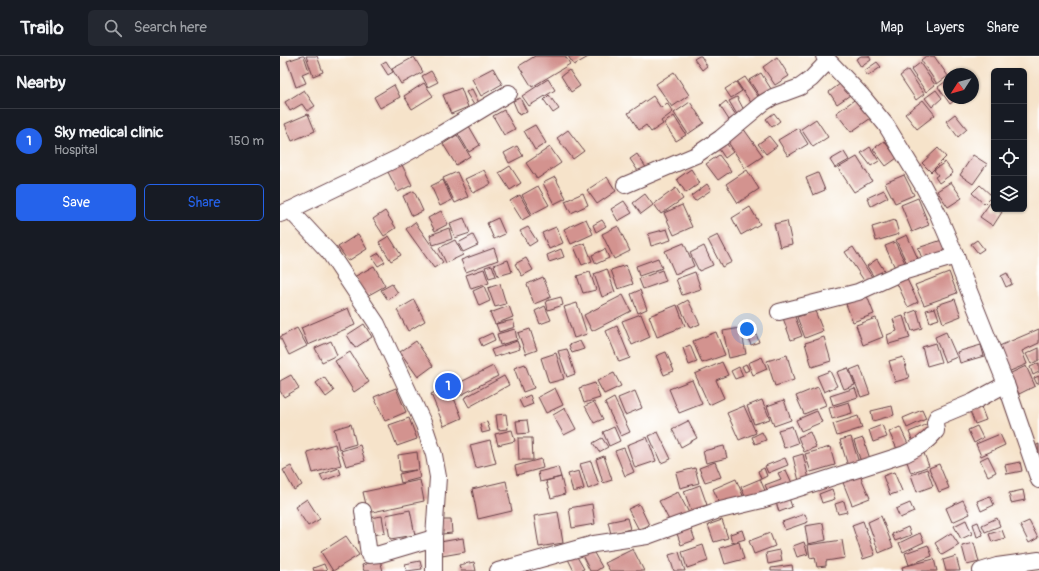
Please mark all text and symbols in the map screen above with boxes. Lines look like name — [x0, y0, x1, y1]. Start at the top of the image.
search box — [88, 10, 368, 46]
text: Trailo — [20, 16, 64, 40]
icon: search — [102, 17, 124, 39]
text: Search here — [134, 18, 207, 37]
text: Map — [881, 19, 904, 36]
text: Layers — [926, 19, 964, 36]
text: Share — [986, 19, 1019, 36]
north arrow — [943, 68, 979, 104]
map controls — [991, 68, 1027, 212]
button: + — [991, 68, 1027, 104]
text: Nearby — [16, 72, 65, 93]
button: − — [991, 104, 1027, 140]
text: Sky medical clinic — [54, 123, 163, 142]
text: 1 — [26, 133, 32, 149]
text: 150 m — [229, 133, 264, 149]
button: locate — [991, 140, 1027, 176]
text: Hospital — [54, 142, 98, 158]
button: layers — [991, 176, 1027, 212]
button: Save — [16, 184, 136, 221]
button: Share — [144, 184, 264, 221]
your location — [737, 319, 757, 339]
pin: 1 — [435, 371, 461, 401]

